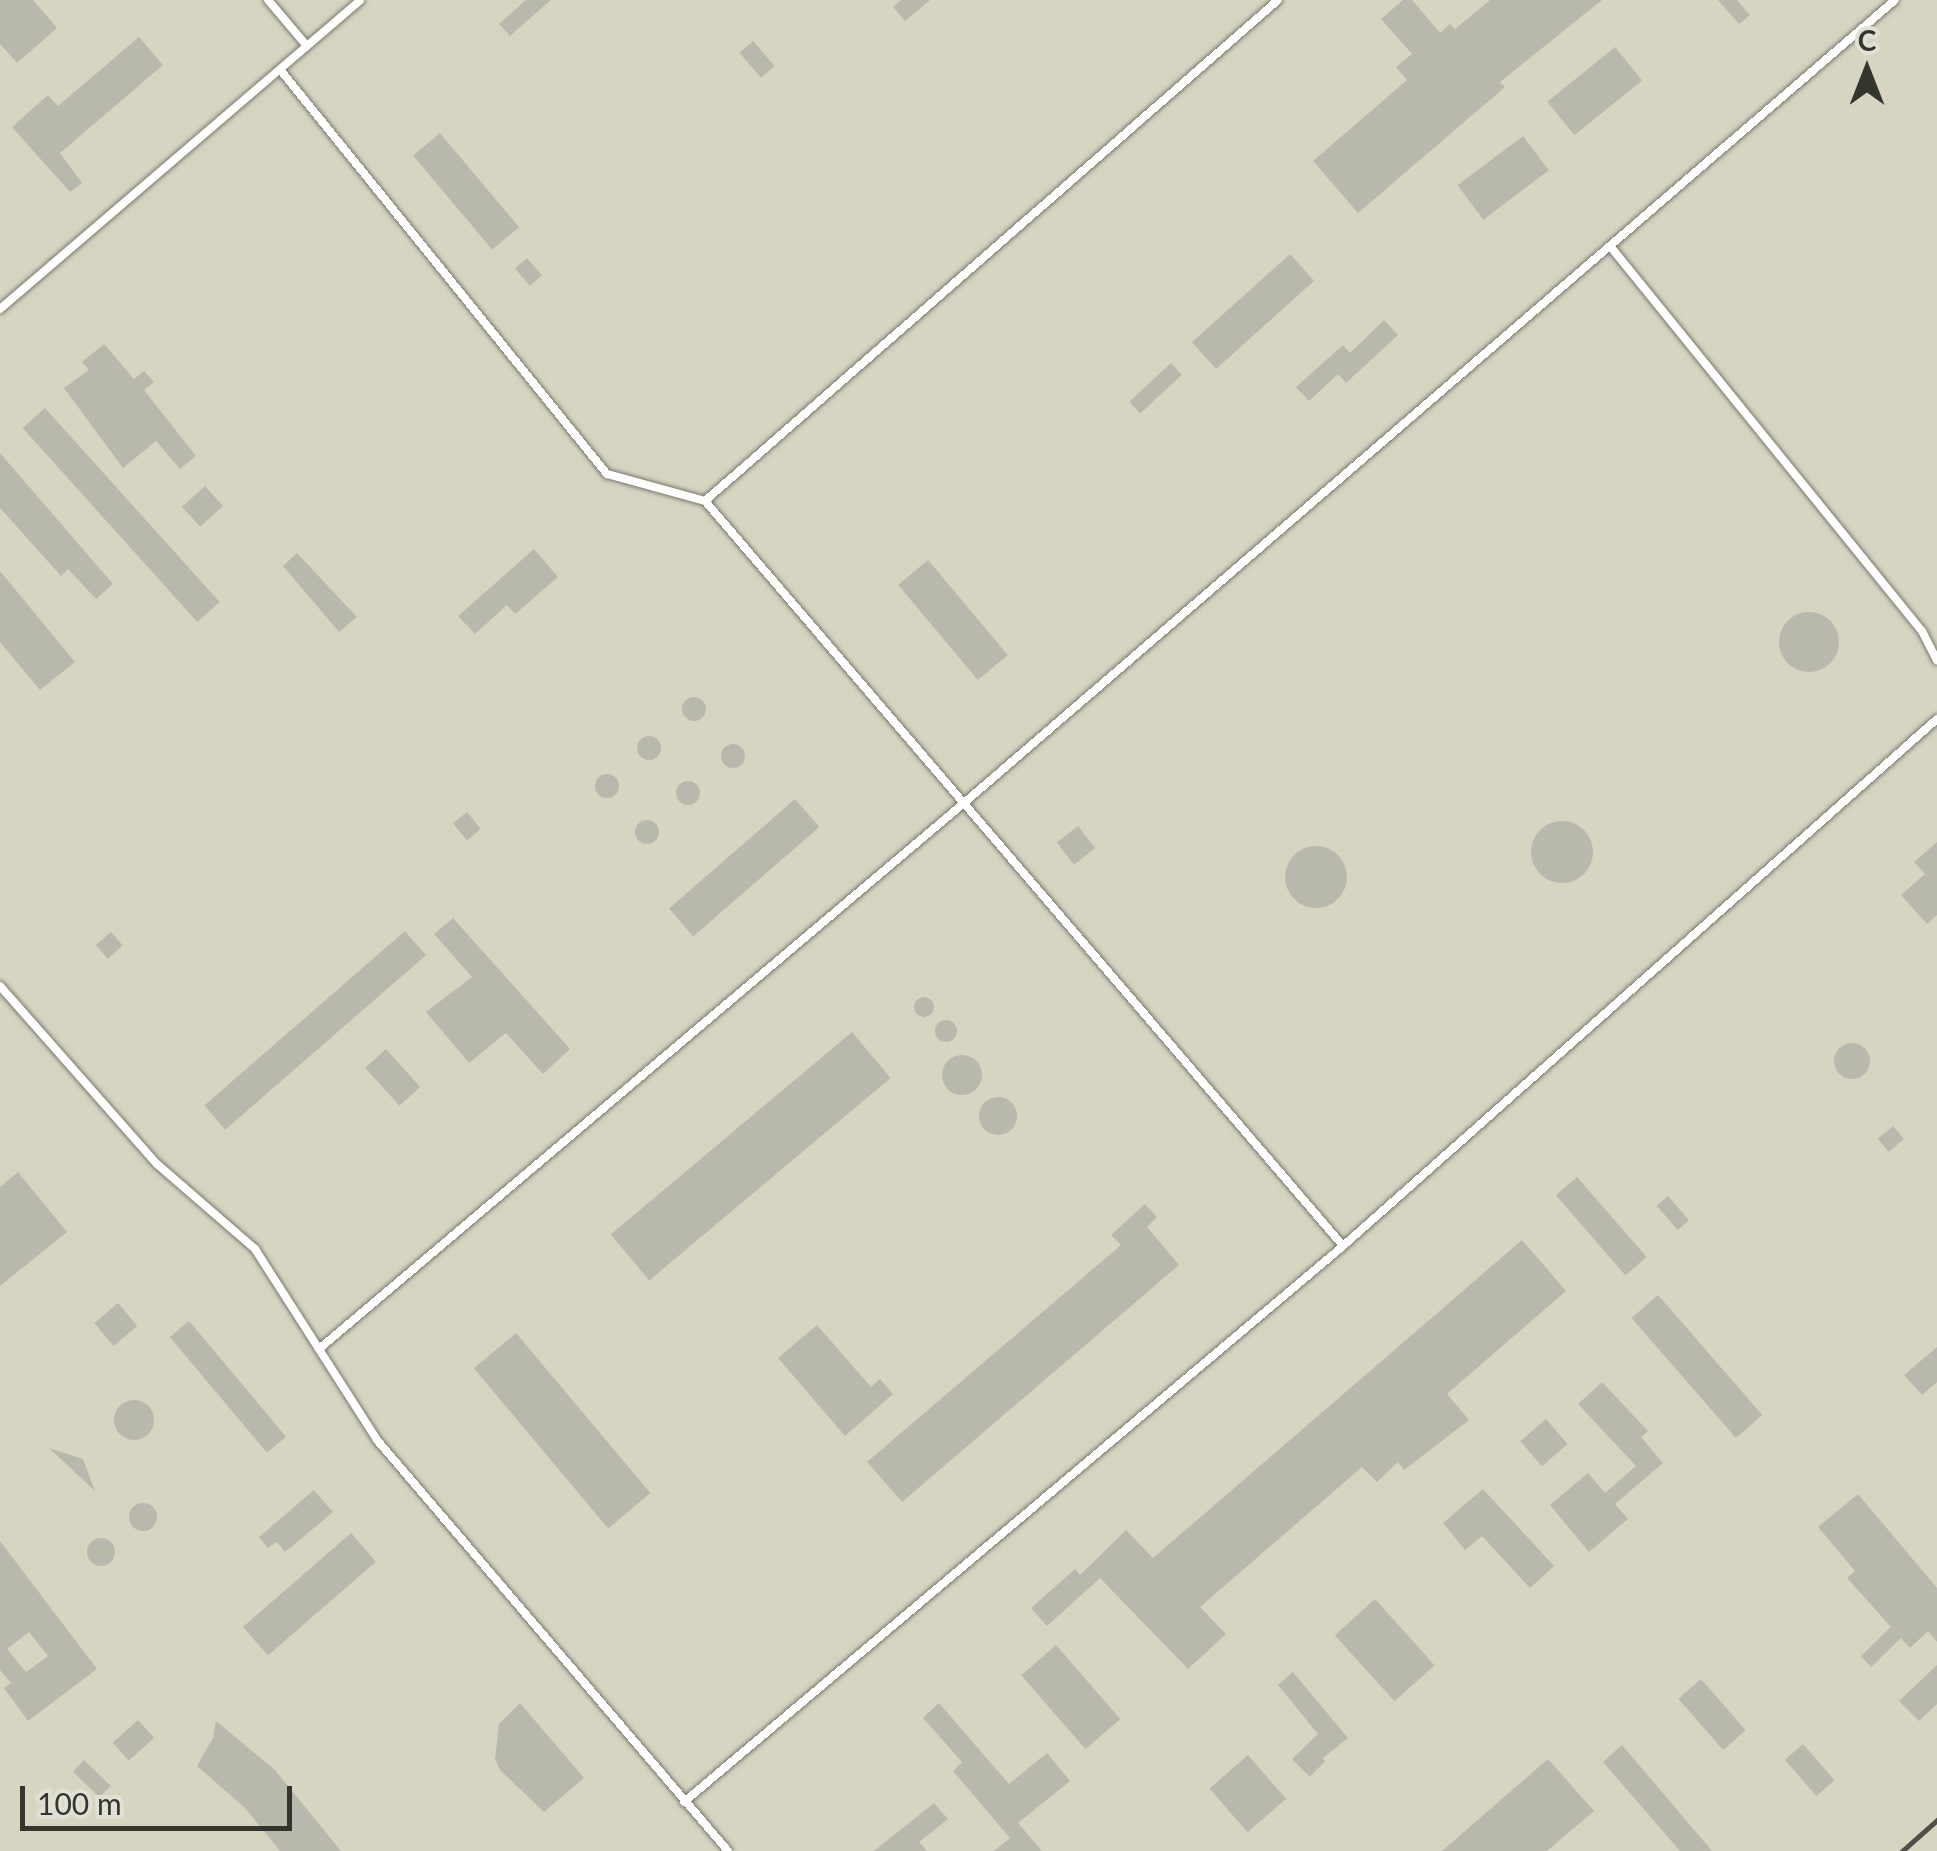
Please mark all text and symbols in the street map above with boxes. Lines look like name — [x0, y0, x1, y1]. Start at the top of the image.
north arrow — [1817, 20, 1917, 120]
text: С — [1858, 23, 1876, 57]
scale bar — [25, 1766, 298, 1828]
text: 100 m — [37, 1785, 122, 1821]

